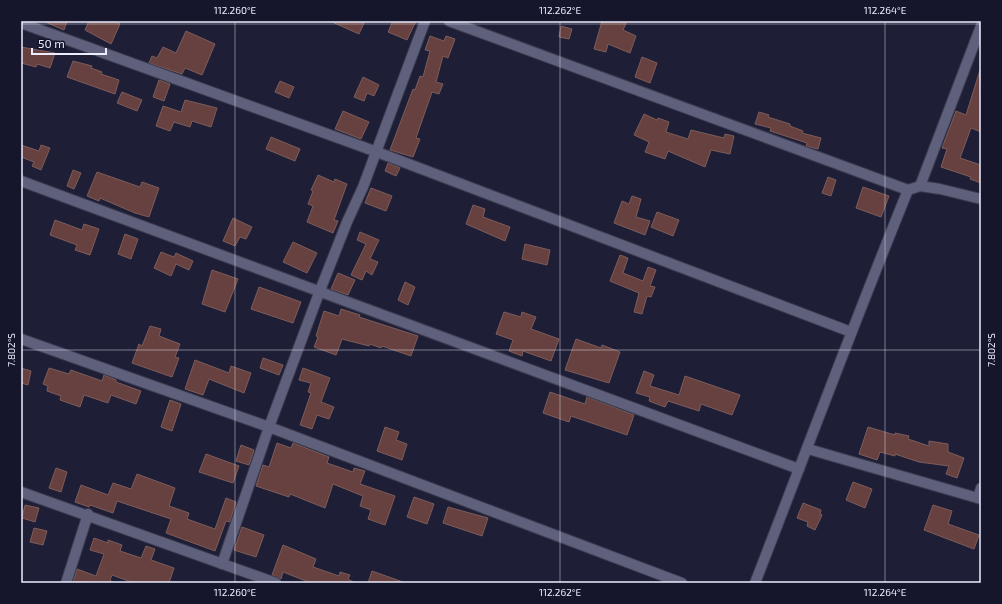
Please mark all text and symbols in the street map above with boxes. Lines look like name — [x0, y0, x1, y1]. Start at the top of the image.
text: 112.260°E — [214, 4, 257, 16]
text: 112.262°E — [539, 4, 581, 16]
text: 112.264°E — [864, 4, 907, 16]
scale bar — [32, 30, 106, 56]
text: 50 m — [38, 36, 65, 50]
text: 7.802°S — [5, 333, 17, 367]
text: 7.802°S — [985, 333, 997, 367]
text: 112.260°E — [214, 586, 257, 598]
text: 112.262°E — [539, 586, 581, 598]
text: 112.264°E — [864, 586, 907, 598]

